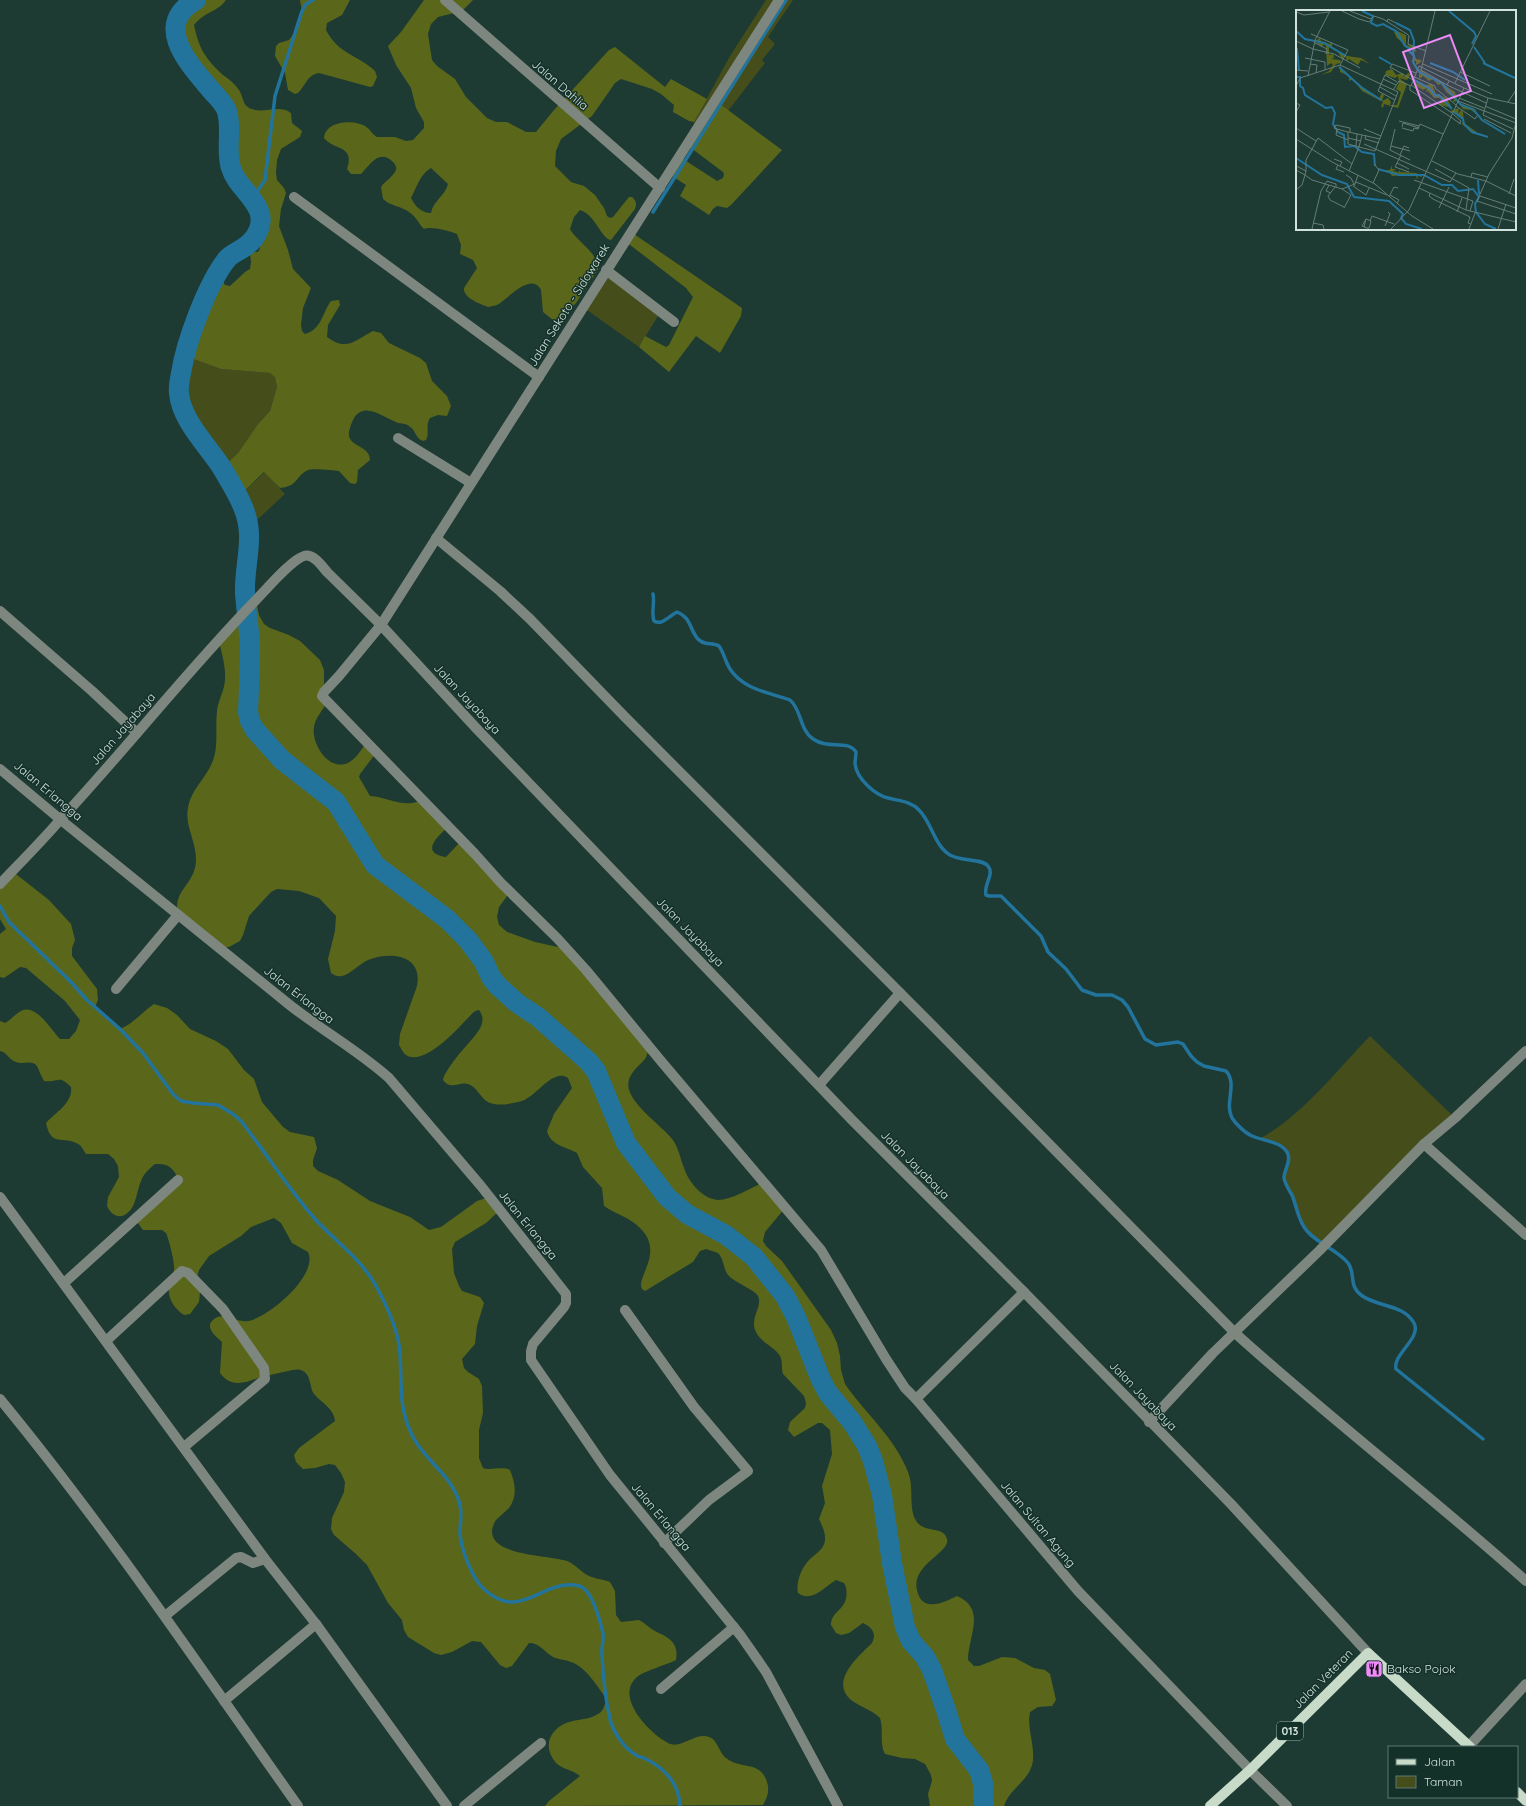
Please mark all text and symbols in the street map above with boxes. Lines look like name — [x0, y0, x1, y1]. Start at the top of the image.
inset map — [1296, 10, 1516, 230]
street label: Jalan Dahlia — [529, 56, 592, 113]
street label: Jalan Sekoto - Sidowarek — [525, 241, 612, 369]
street label: Jalan Jayabaya — [431, 660, 504, 737]
street label: Jalan Jayabaya — [87, 689, 158, 768]
street label: Jalan Erlangga — [11, 758, 86, 824]
street label: Jalan Jayabaya — [653, 894, 727, 970]
street label: Jalan Erlangga — [261, 963, 337, 1027]
street label: Jalan Jayabaya — [878, 1127, 953, 1202]
street label: Jalan Erlangga — [496, 1187, 561, 1262]
street label: Jalan Jayabaya — [1106, 1358, 1180, 1434]
street label: Jalan Sultan Agung — [998, 1477, 1079, 1570]
street label: Jalan Erlangga — [628, 1479, 694, 1554]
street label: Jalan Veteran — [1290, 1646, 1356, 1712]
restaurant icon: Bakso Pojok — [1364, 1659, 1384, 1679]
place label: Bakso Pojok — [1387, 1661, 1456, 1676]
road number: 013 — [1277, 1722, 1303, 1740]
legend — [1388, 1746, 1518, 1798]
text: Jalan — [1424, 1754, 1455, 1769]
text: Taman — [1424, 1774, 1462, 1789]

